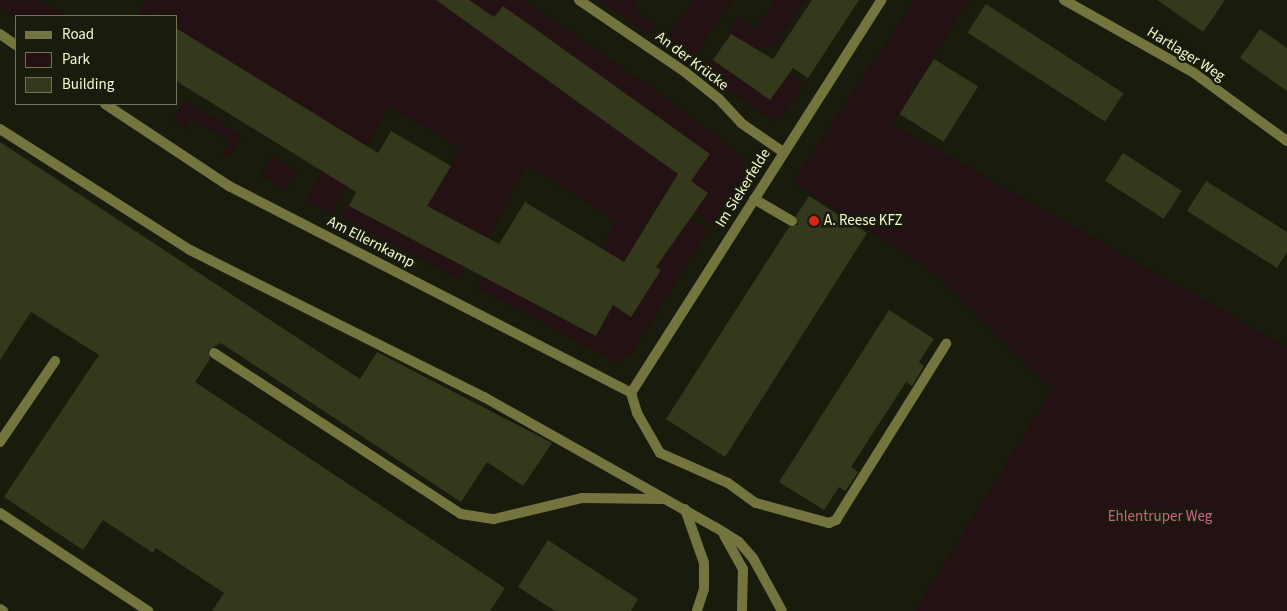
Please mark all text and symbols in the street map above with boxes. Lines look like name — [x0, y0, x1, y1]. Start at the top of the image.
legend — [15, 15, 178, 105]
street label: Hartlager Weg — [1144, 23, 1228, 85]
text: Road — [62, 24, 94, 45]
street label: An der Krücke — [652, 28, 732, 94]
text: Park — [62, 49, 90, 70]
text: Building — [62, 74, 114, 95]
street label: Im Siekerfelde — [712, 145, 774, 231]
street label: Am Ellernkamp — [324, 212, 418, 272]
place label: A. Reese KFZ — [824, 212, 903, 230]
marker: A. Reese KFZ — [808, 215, 820, 227]
park label: Ehlentruper Weg — [1108, 508, 1212, 526]

